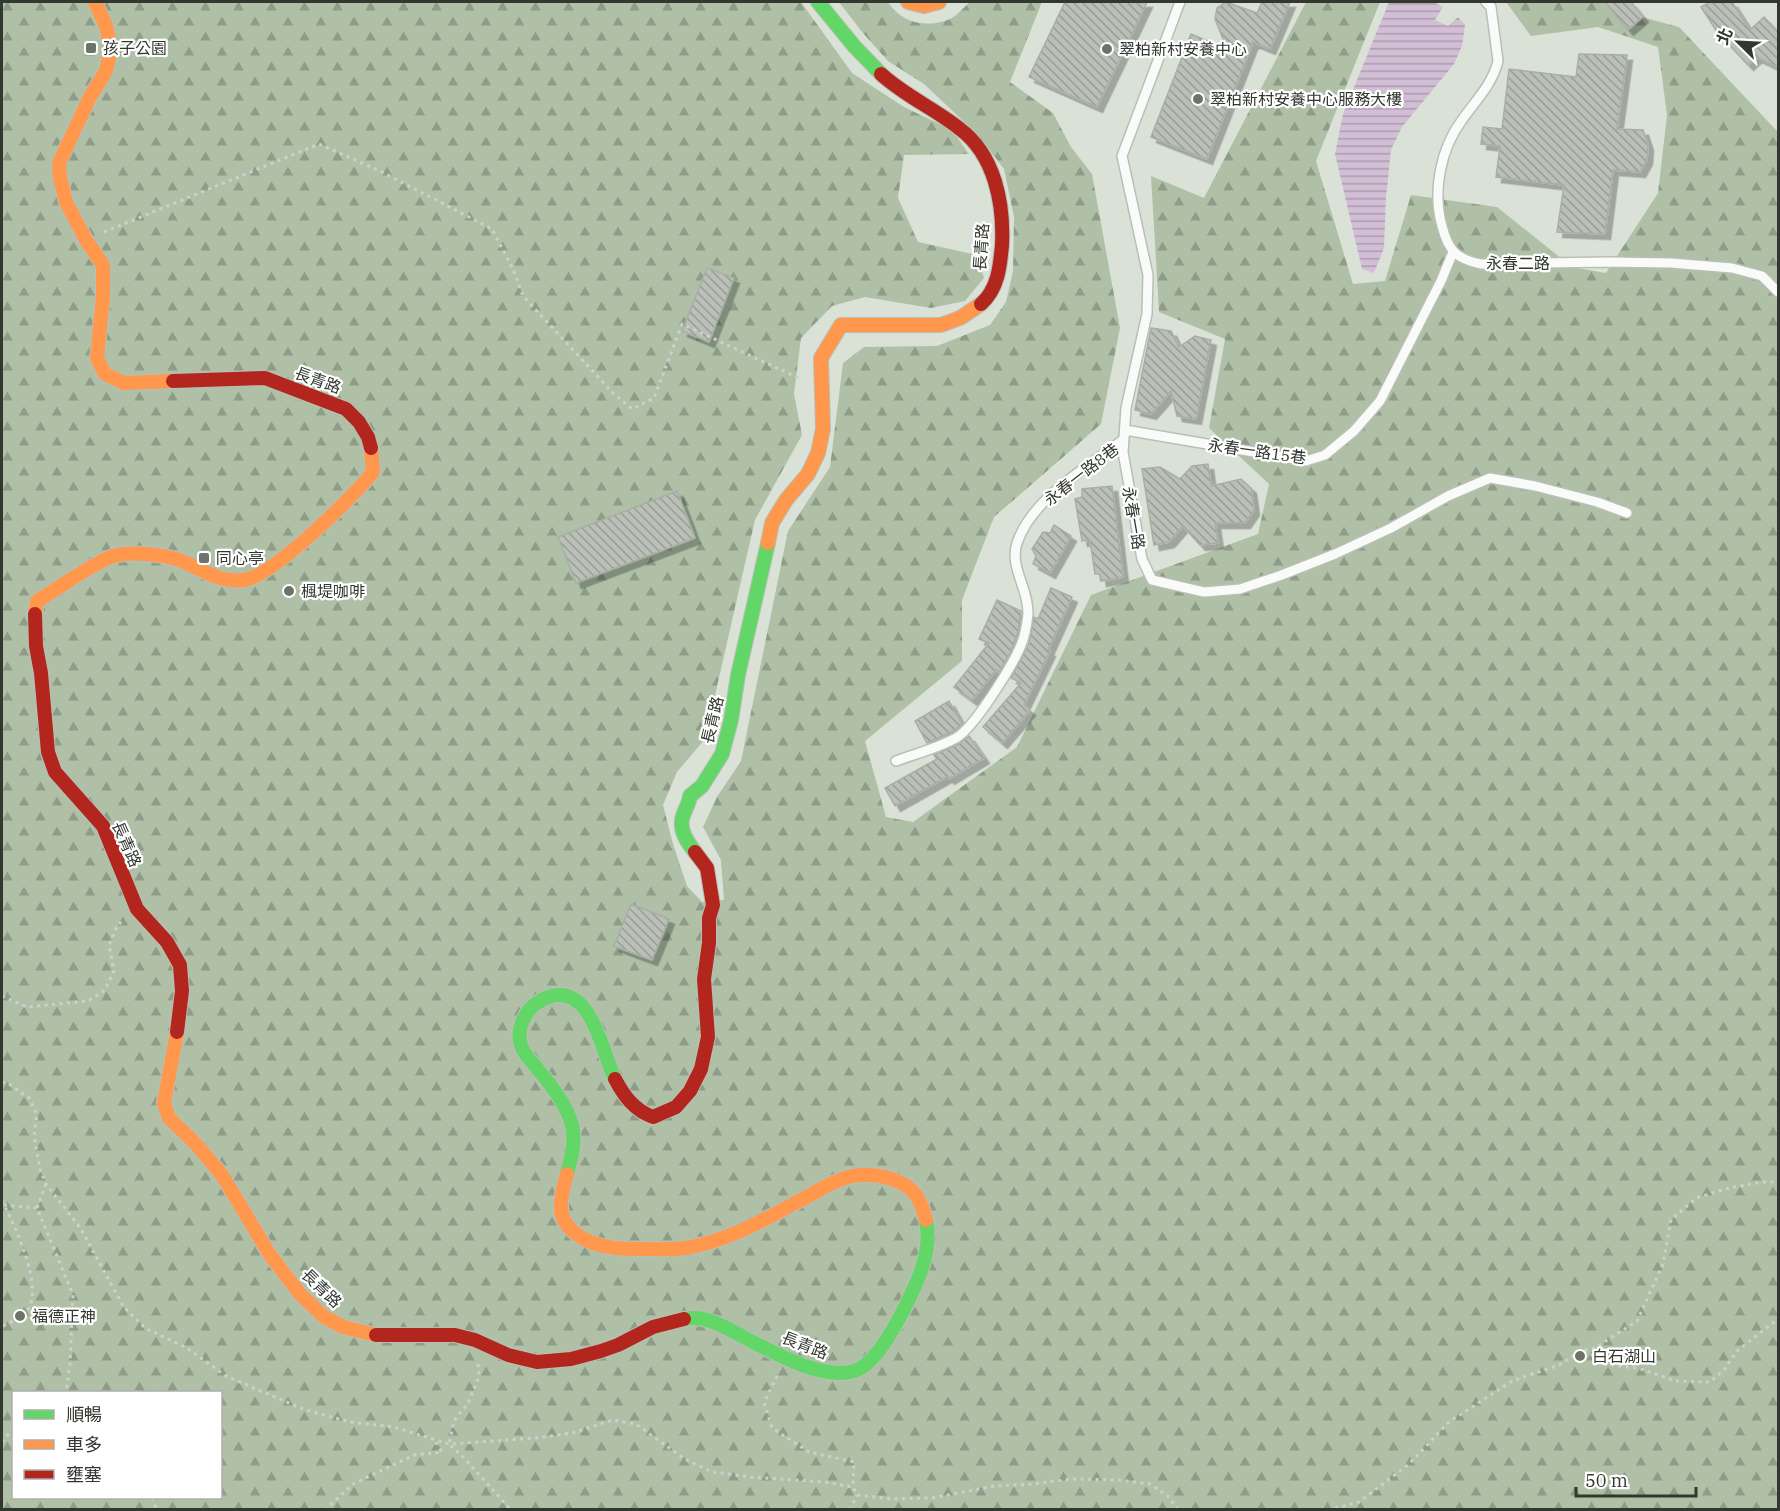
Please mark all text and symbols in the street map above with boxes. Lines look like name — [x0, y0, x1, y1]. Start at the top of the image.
north arrow — [1708, 12, 1768, 72]
text: 北 — [1712, 25, 1737, 47]
place label: 孩子公園 — [103, 38, 167, 58]
place label: 翠柏新村安養中心 — [1119, 39, 1247, 59]
marker: 孩子公園 — [84, 41, 98, 55]
marker: 翠柏新村安養中心 — [1100, 42, 1114, 56]
place label: 翠柏新村安養中心服務大樓 — [1210, 89, 1402, 109]
marker: 翠柏新村安養中心服務大樓 — [1191, 92, 1205, 106]
street label: 長青路 — [969, 222, 993, 272]
street label: 永春二路 — [1486, 253, 1550, 273]
street label: 長青路 — [292, 362, 344, 398]
street label: 永春一路15巷 — [1206, 434, 1308, 468]
street label: 永春一路8巷 — [1040, 439, 1122, 509]
street label: 永春一路 — [1119, 485, 1149, 551]
place label: 同心亭 — [216, 548, 264, 568]
marker: 同心亭 — [197, 551, 211, 565]
place label: 楓堤咖啡 — [301, 581, 365, 601]
marker: 楓堤咖啡 — [282, 584, 296, 598]
street label: 長青路 — [697, 694, 727, 746]
street label: 長青路 — [108, 818, 146, 870]
street label: 長青路 — [298, 1264, 346, 1312]
place label: 福德正神 — [32, 1306, 96, 1326]
marker: 福德正神 — [13, 1309, 27, 1323]
street label: 長青路 — [779, 1327, 831, 1363]
place label: 白石湖山 — [1592, 1346, 1656, 1366]
marker: 白石湖山 — [1573, 1349, 1587, 1363]
legend — [12, 1391, 222, 1499]
text: 順暢 — [66, 1403, 102, 1426]
text: 車多 — [66, 1433, 102, 1456]
scale bar — [1576, 1460, 1696, 1498]
text: 壅塞 — [66, 1463, 102, 1486]
text: 50 m — [1585, 1469, 1628, 1492]

